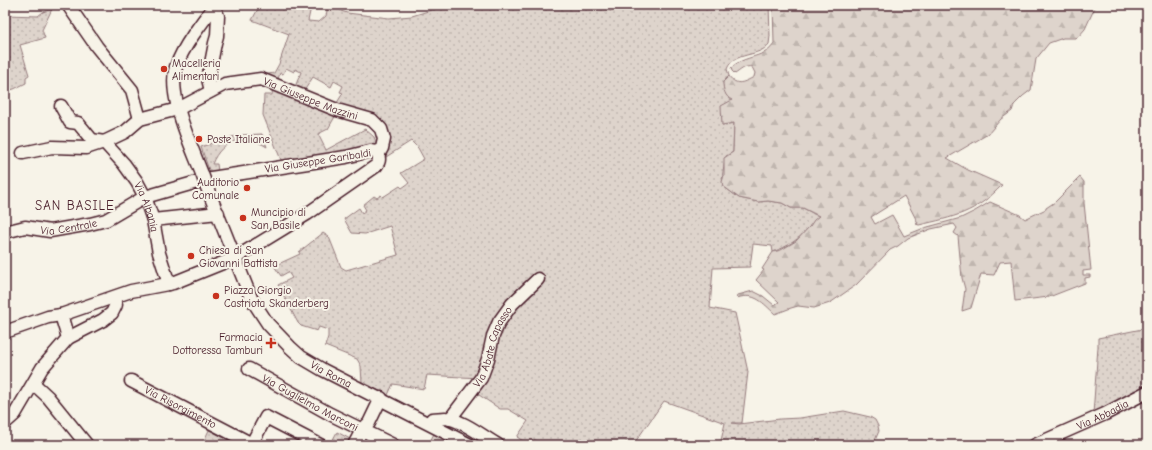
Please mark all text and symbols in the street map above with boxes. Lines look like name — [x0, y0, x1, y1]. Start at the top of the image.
place label: Macelleria Alimentari — [172, 57, 221, 83]
marker: Macelleria Alimentari — [159, 64, 169, 74]
street label: Via Giuseppe Mazzini — [262, 74, 359, 122]
place label: Poste Italiane — [207, 133, 271, 146]
marker: Poste Italiane — [194, 134, 204, 144]
street label: Via Giuseppe Garibaldi — [264, 146, 372, 176]
place label: Auditorio Comunale — [192, 176, 239, 202]
street label: Via Albania — [132, 180, 162, 233]
marker: Auditorio Comunale — [242, 183, 252, 193]
district label: SAN BASILE — [35, 198, 115, 213]
place label: Muncipio di San Basile — [251, 206, 306, 232]
marker: Muncipio di San Basile — [238, 213, 248, 223]
street label: Via Centrale — [40, 216, 99, 238]
place label: Chiesa di San Giovanni Battista — [199, 244, 278, 270]
marker: Chiesa di San Giovanni Battista — [186, 251, 196, 261]
place label: Piazza Giorgio Castriota Skanderberg — [224, 284, 329, 310]
marker: Piazza Giorgio Castriota Skanderberg — [211, 291, 221, 301]
street label: Via Abate Capasso — [470, 304, 515, 390]
place label: Farmacia Dottoressa Tamburi — [173, 331, 263, 357]
marker: Farmacia Dottoressa Tamburi — [266, 338, 276, 348]
street label: Via Roma — [308, 358, 354, 390]
street label: Via Guglielmo Marconi — [260, 371, 361, 434]
street label: Via Risorgimento — [143, 383, 219, 431]
street label: Via Abbadia — [1075, 397, 1130, 432]

